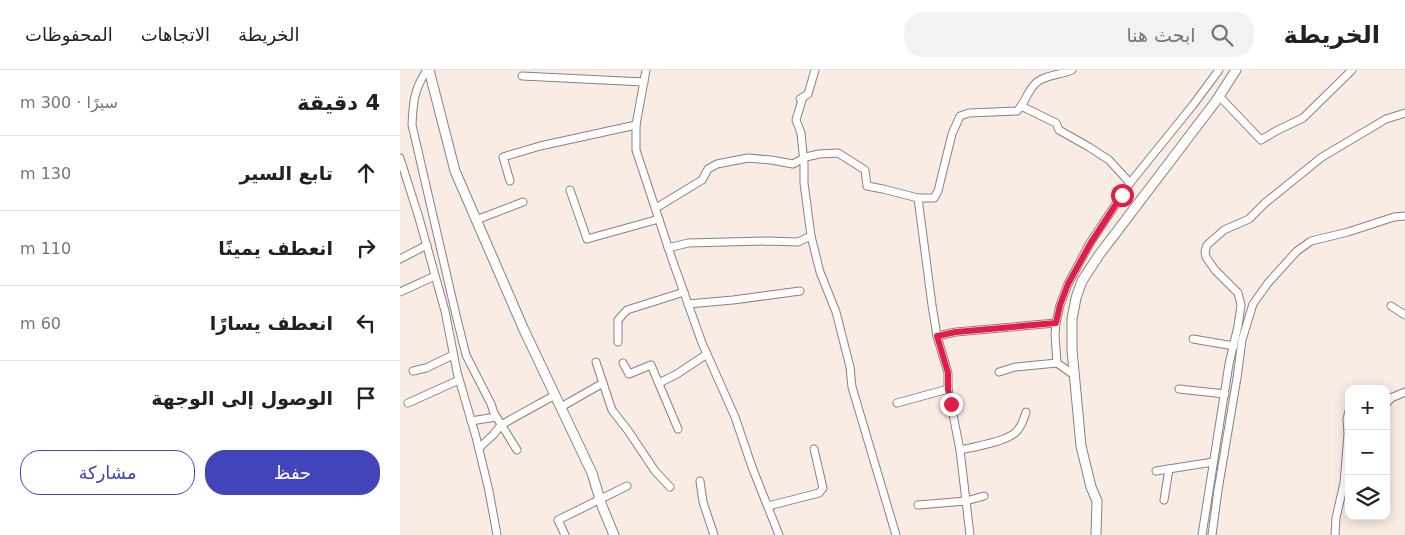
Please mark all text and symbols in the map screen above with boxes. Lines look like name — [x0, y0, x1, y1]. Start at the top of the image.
search box — [904, 12, 1254, 57]
icon: search — [1208, 21, 1236, 49]
text: الخريطة — [1284, 21, 1380, 49]
text: المحفوظات — [25, 24, 113, 45]
text: الاتجاهات — [141, 24, 210, 45]
text: الخريطة — [238, 24, 299, 45]
text: ابحث هنا — [1127, 24, 1196, 46]
text: 4 دقيقة — [297, 91, 380, 115]
text: سيرًا · 300 m — [20, 93, 118, 112]
icon: ahead — [352, 159, 380, 187]
text: تابع السير — [239, 162, 333, 184]
text: 130 m — [20, 164, 71, 183]
route start — [1111, 184, 1134, 207]
icon: right — [352, 234, 380, 262]
text: انعطف يمينًا — [218, 237, 333, 259]
text: 110 m — [20, 239, 71, 258]
icon: left — [352, 309, 380, 337]
text: انعطف يسارًا — [210, 312, 333, 334]
text: 60 m — [20, 314, 61, 333]
icon: arrive — [352, 384, 380, 412]
map controls — [1345, 385, 1390, 520]
button: + — [1345, 385, 1390, 430]
text: الوصول إلى الوجهة — [151, 387, 333, 409]
route end — [940, 393, 963, 416]
button: − — [1345, 430, 1390, 475]
button: مشاركة — [20, 450, 195, 495]
button: حفظ — [205, 450, 380, 495]
button: layers — [1345, 475, 1390, 520]

